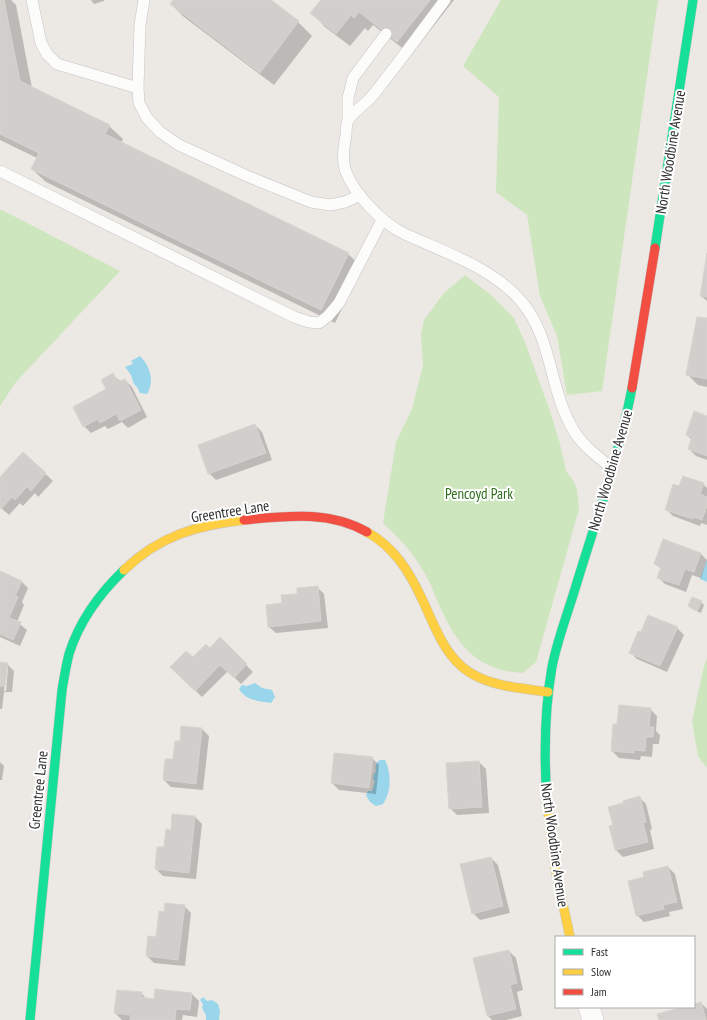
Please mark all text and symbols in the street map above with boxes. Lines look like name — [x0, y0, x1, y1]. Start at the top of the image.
street label: North Woodbine Avenue — [651, 89, 689, 215]
street label: North Woodbine Avenue — [584, 407, 636, 533]
park label: Pencoyd Park — [445, 484, 513, 503]
street label: Greentree Lane — [190, 495, 270, 527]
street label: Greentree Lane — [24, 750, 52, 830]
street label: North Woodbine Avenue — [537, 782, 573, 908]
legend — [555, 936, 695, 1008]
text: Fast — [591, 944, 609, 959]
text: Slow — [591, 964, 612, 979]
text: Jam — [590, 984, 607, 999]

